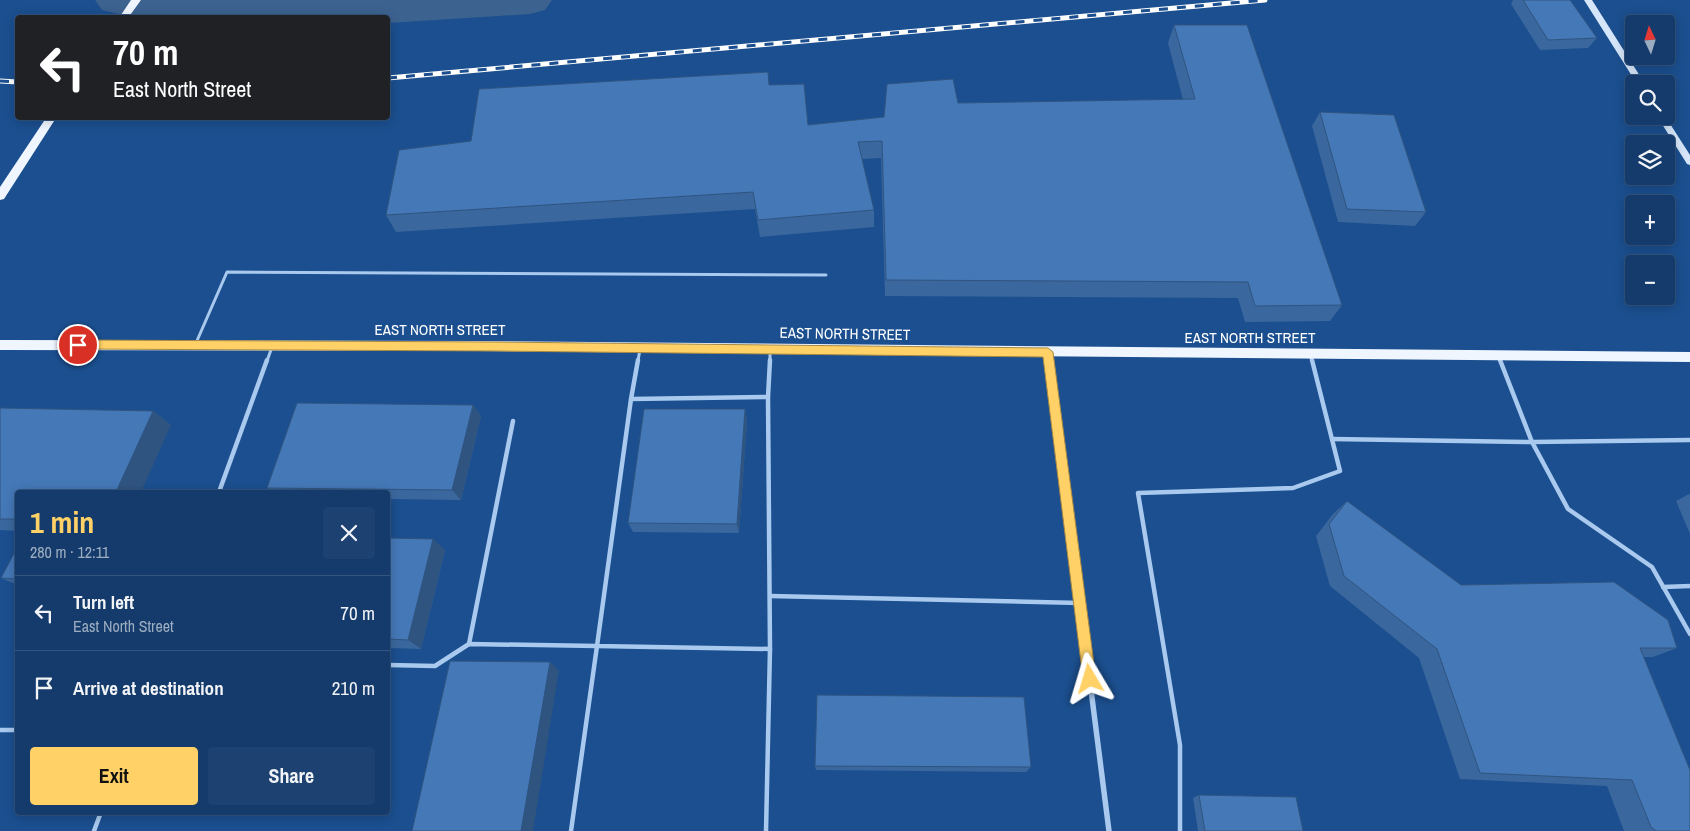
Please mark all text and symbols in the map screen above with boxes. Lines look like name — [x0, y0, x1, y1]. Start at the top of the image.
north arrow — [1625, 15, 1675, 65]
map controls — [1625, 15, 1675, 305]
text: 70 m — [113, 29, 178, 76]
icon: left — [30, 35, 95, 100]
text: East North Street — [113, 74, 251, 104]
button: search — [1625, 75, 1675, 125]
button: layers — [1625, 135, 1675, 185]
button: + — [1625, 195, 1675, 245]
button: − — [1625, 255, 1675, 305]
street label: EAST NORTH STREET — [375, 319, 506, 340]
street label: EAST NORTH STREET — [779, 322, 911, 345]
pin — [57, 324, 99, 366]
street label: EAST NORTH STREET — [1185, 327, 1316, 348]
icon: arrive — [64, 331, 92, 359]
text: 1 min — [30, 502, 94, 542]
button: close — [323, 507, 375, 559]
text: 280 m · 12:11 — [30, 541, 109, 563]
text: Turn left — [73, 589, 134, 615]
icon: left — [30, 599, 58, 627]
text: 70 m — [340, 600, 375, 626]
text: East North Street — [73, 615, 174, 637]
position arrow — [1063, 652, 1115, 704]
icon: arrive — [30, 674, 58, 702]
text: Arrive at destination — [73, 675, 224, 701]
text: 210 m — [332, 675, 375, 701]
button: Exit — [30, 747, 198, 805]
button: Share — [208, 747, 375, 805]

